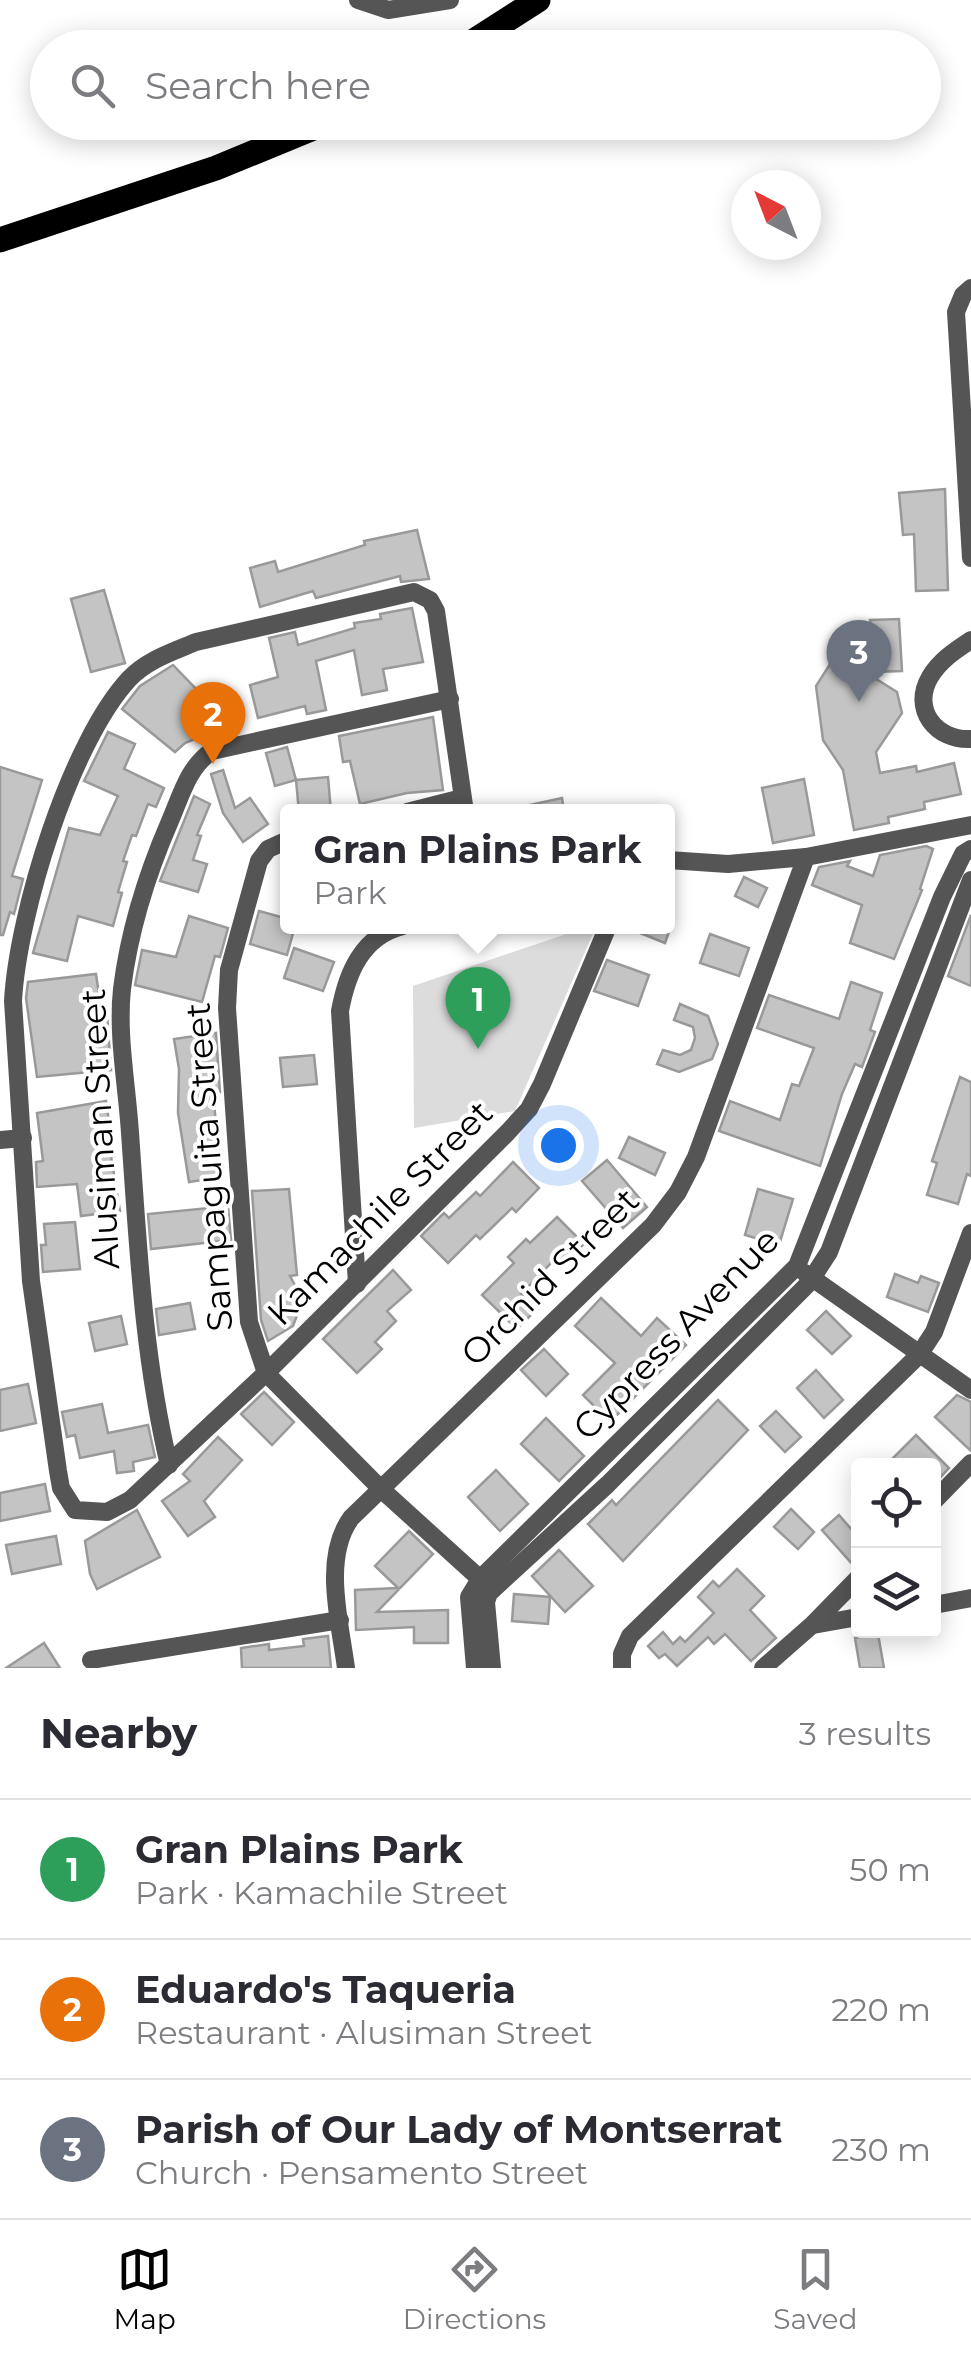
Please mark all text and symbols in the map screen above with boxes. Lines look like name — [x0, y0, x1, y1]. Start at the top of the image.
search box — [30, 30, 941, 140]
icon: search — [65, 58, 120, 113]
text: Search here — [145, 62, 371, 109]
north arrow — [731, 170, 821, 260]
pin: 3 — [826, 620, 892, 702]
pin: 2 — [180, 682, 246, 764]
popup — [280, 804, 675, 934]
text: Gran Plains Park — [314, 826, 641, 873]
text: Park — [314, 873, 387, 912]
pin: 1 — [446, 966, 510, 1049]
street label: Alusiman Street — [71, 988, 128, 1270]
street label: Sampaguita Street — [176, 1001, 241, 1333]
street label: Kamachile Street — [258, 1091, 501, 1334]
your location — [533, 1120, 584, 1171]
street label: Orchid Street — [452, 1179, 648, 1375]
street label: Cypress Avenue — [564, 1219, 788, 1448]
map controls — [851, 1458, 941, 1638]
button: locate — [851, 1458, 941, 1548]
button: layers — [851, 1548, 941, 1638]
text: Nearby — [40, 1707, 197, 1759]
text: 3 results — [799, 1714, 931, 1753]
text: Gran Plains Park — [135, 1826, 463, 1873]
text: 1 — [66, 1850, 79, 1889]
text: 50 m — [849, 1850, 931, 1889]
text: Park · Kamachile Street — [135, 1873, 508, 1912]
text: Eduardo's Taqueria — [135, 1966, 516, 2013]
text: 2 — [63, 1990, 82, 2029]
text: 220 m — [831, 1990, 931, 2029]
text: Restaurant · Alusiman Street — [135, 2013, 593, 2052]
text: Parish of Our Lady of Montserrat — [135, 2106, 782, 2153]
text: 3 — [63, 2130, 82, 2169]
text: 230 m — [831, 2130, 931, 2169]
text: Church · Pensamento Street — [135, 2153, 588, 2192]
tab: Map — [114, 2242, 176, 2336]
tab: Directions — [403, 2242, 546, 2336]
tab: Saved — [773, 2242, 857, 2336]

